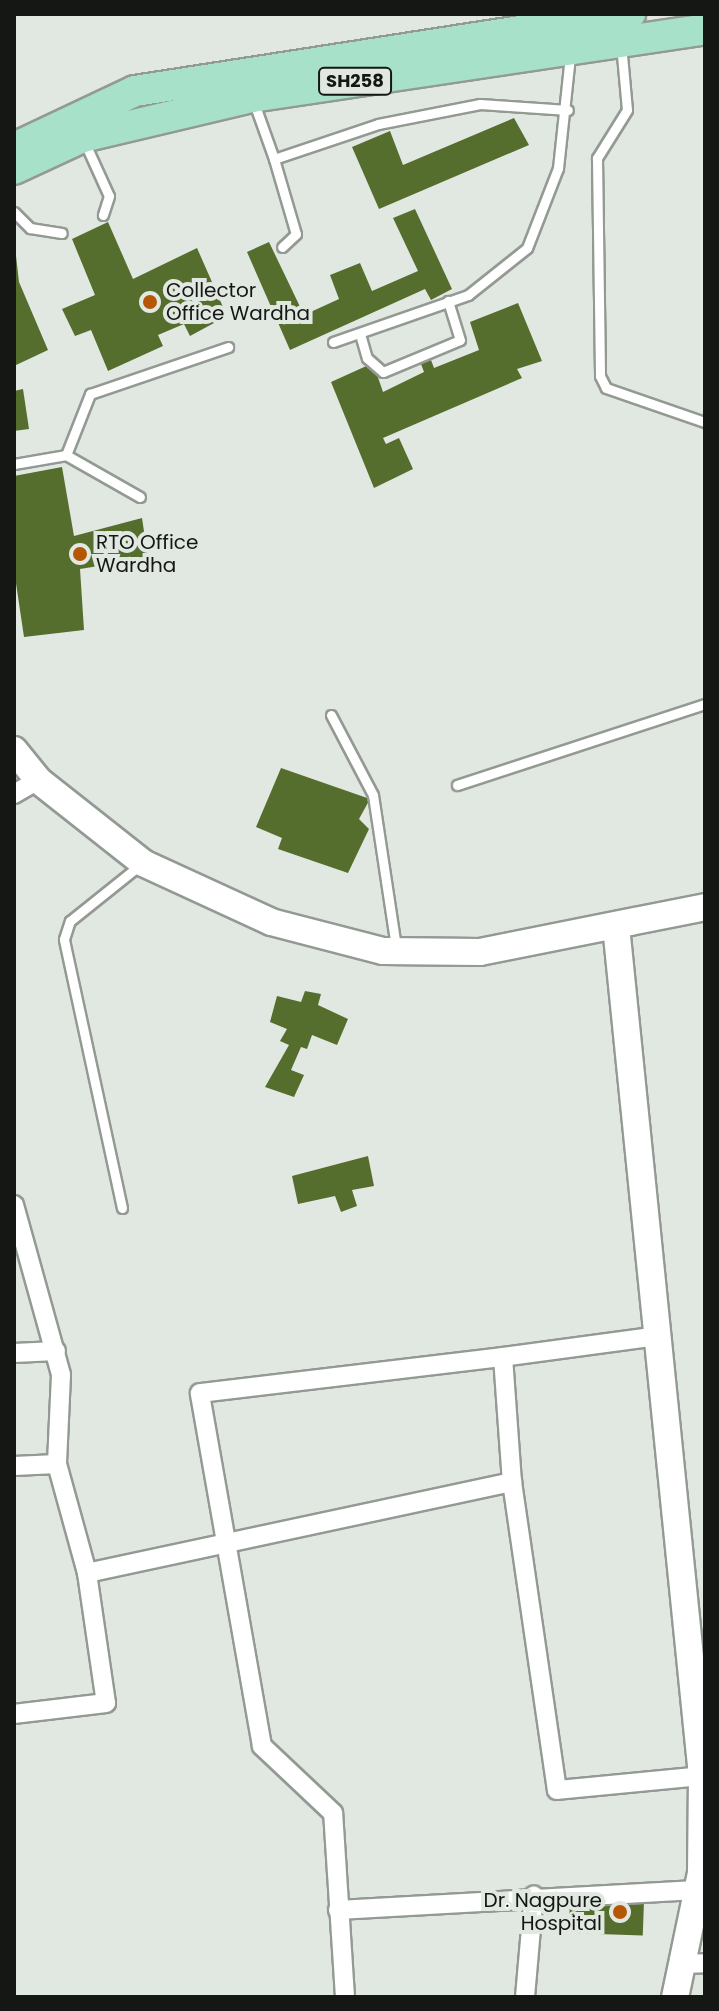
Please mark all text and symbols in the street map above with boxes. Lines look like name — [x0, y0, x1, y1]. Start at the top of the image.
road number: SH258 — [317, 67, 393, 95]
place label: Collector Office Wardha — [166, 278, 310, 325]
marker: Collector Office Wardha — [141, 293, 159, 311]
place label: RTO Office Wardha — [96, 530, 198, 577]
marker: RTO Office Wardha — [71, 545, 89, 563]
place label: Dr. Nagpure Hospital — [484, 1888, 602, 1935]
marker: Dr. Nagpure Hospital — [609, 1901, 631, 1923]

